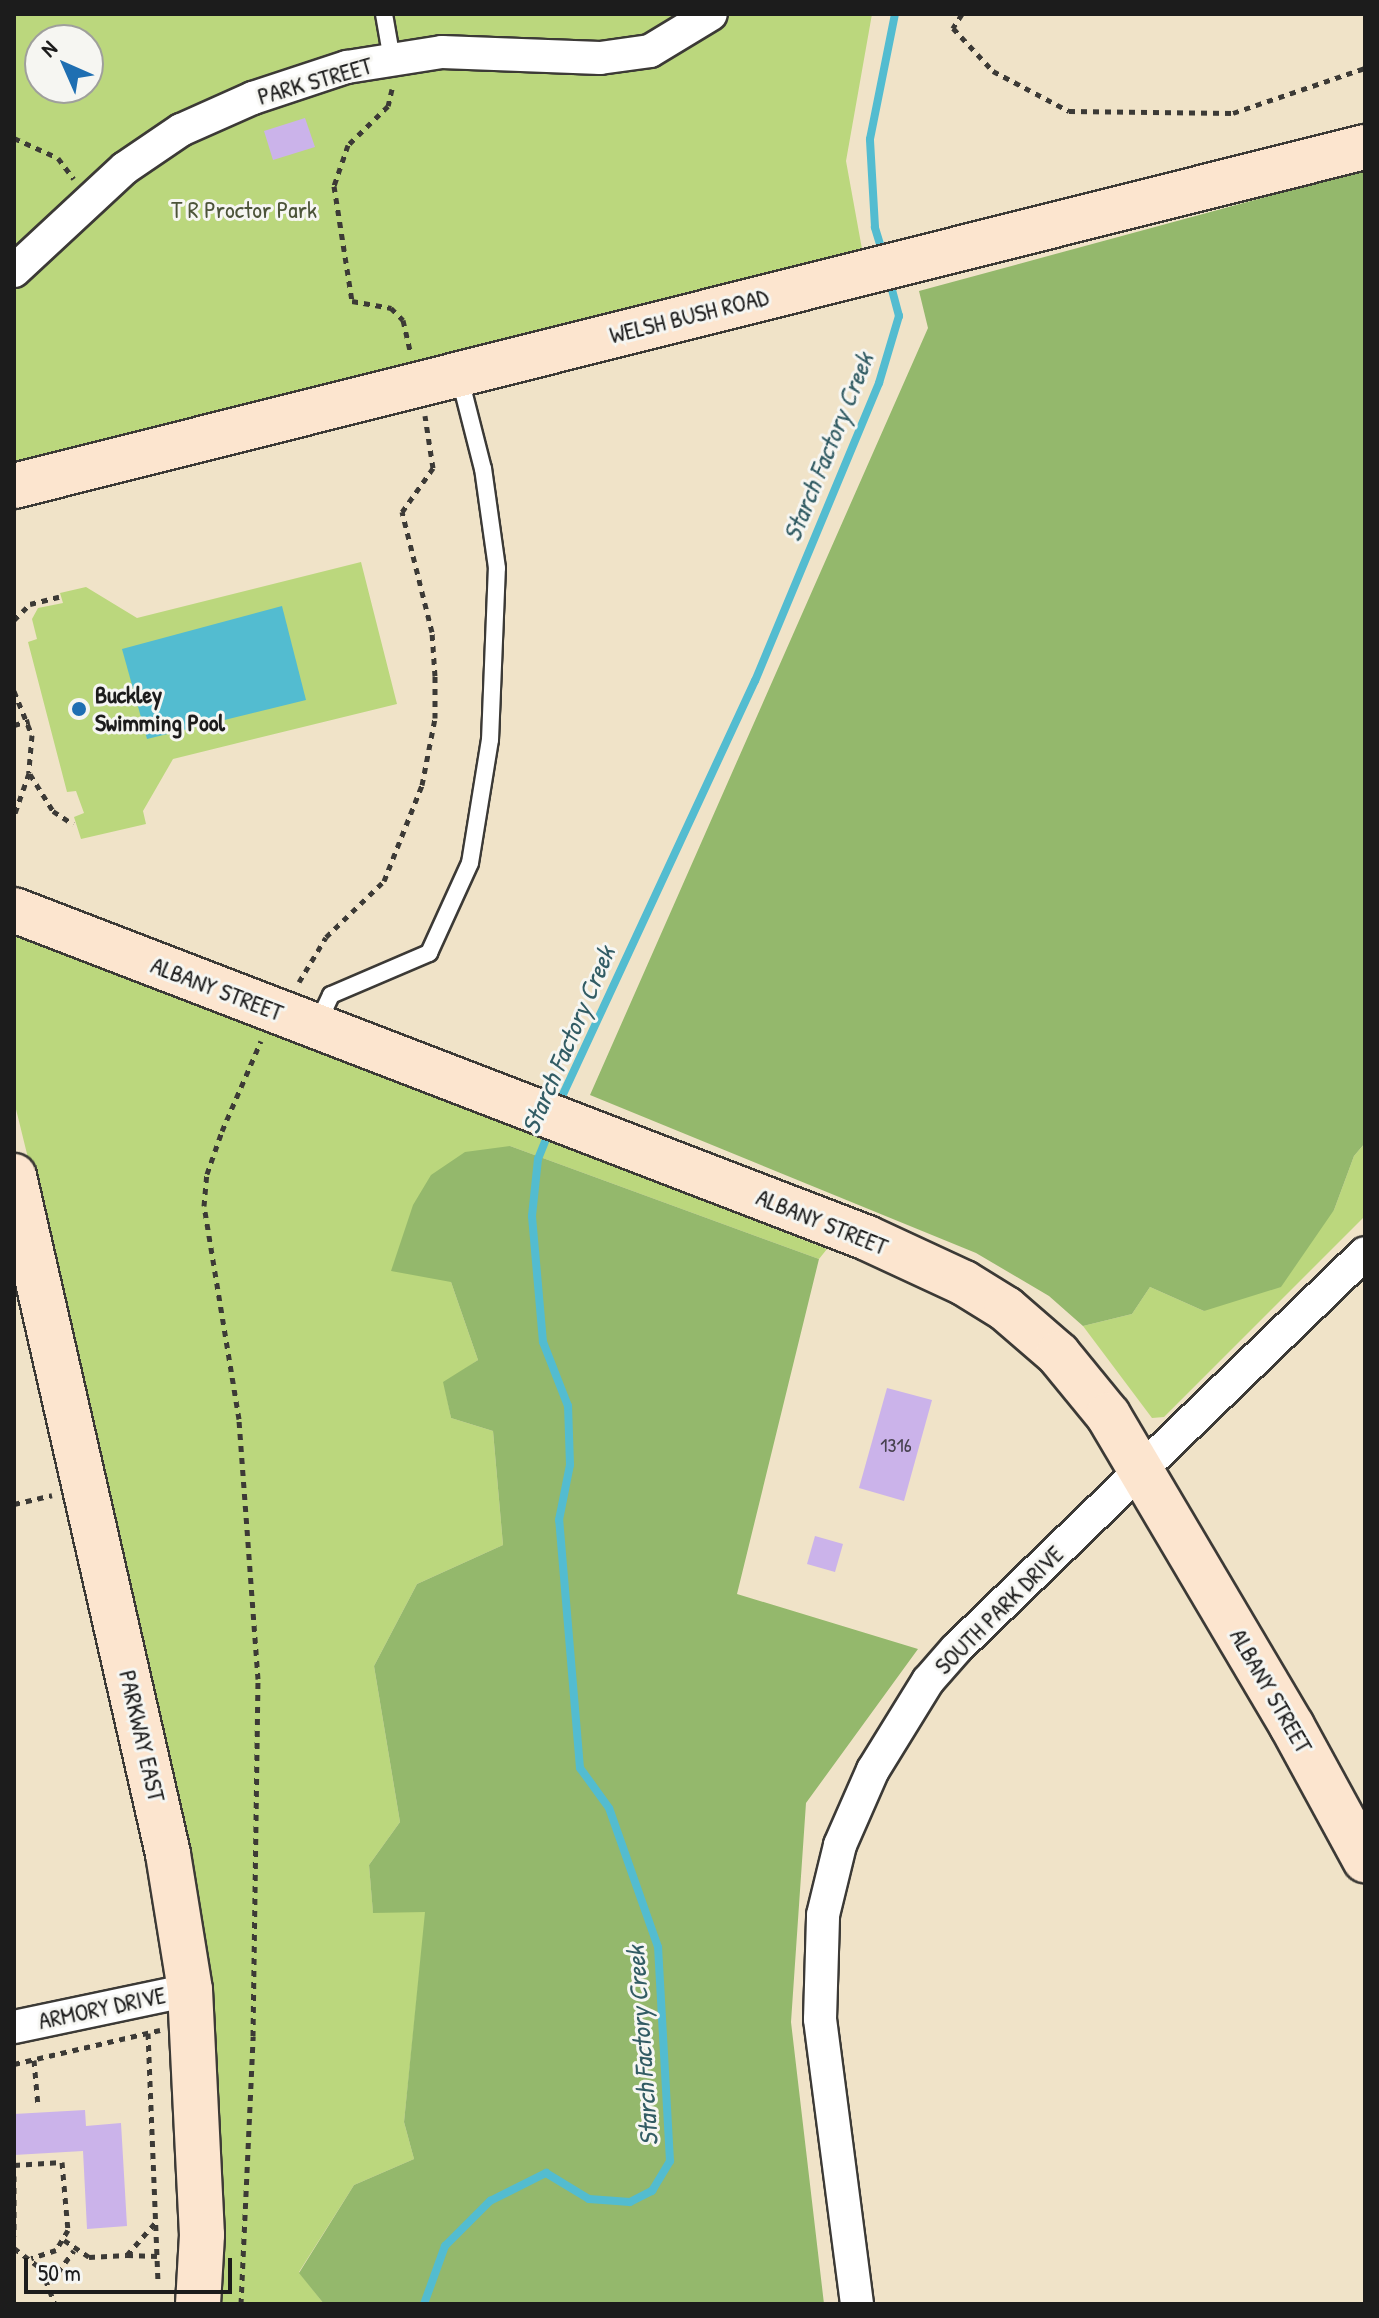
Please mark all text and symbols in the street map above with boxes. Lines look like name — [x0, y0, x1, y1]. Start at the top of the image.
north arrow — [24, 24, 104, 104]
text: N — [34, 34, 63, 63]
street label: PARK STREET — [254, 51, 376, 111]
park label: T R Proctor Park — [171, 196, 317, 224]
street label: WELSH BUSH ROAD — [607, 282, 771, 350]
water label: Starch Factory Creek — [776, 348, 880, 546]
place label: Buckley Swimming Pool — [95, 681, 225, 737]
marker: Buckley Swimming Pool — [70, 700, 88, 718]
water label: Starch Factory Creek — [515, 942, 621, 1138]
street label: ALBANY STREET — [147, 951, 287, 1027]
street label: ALBANY STREET — [752, 1183, 892, 1261]
house number: 1316 — [880, 1432, 912, 1456]
street label: SOUTH PARK DRIVE — [929, 1540, 1069, 1680]
street label: ALBANY STREET — [1224, 1624, 1318, 1758]
street label: PARKWAY EAST — [113, 1668, 171, 1804]
water label: Starch Factory Creek — [619, 1945, 665, 2147]
street label: ARMORY DRIVE — [36, 1980, 168, 2036]
scale bar — [28, 2242, 236, 2292]
text: 50 m — [38, 2256, 81, 2288]

